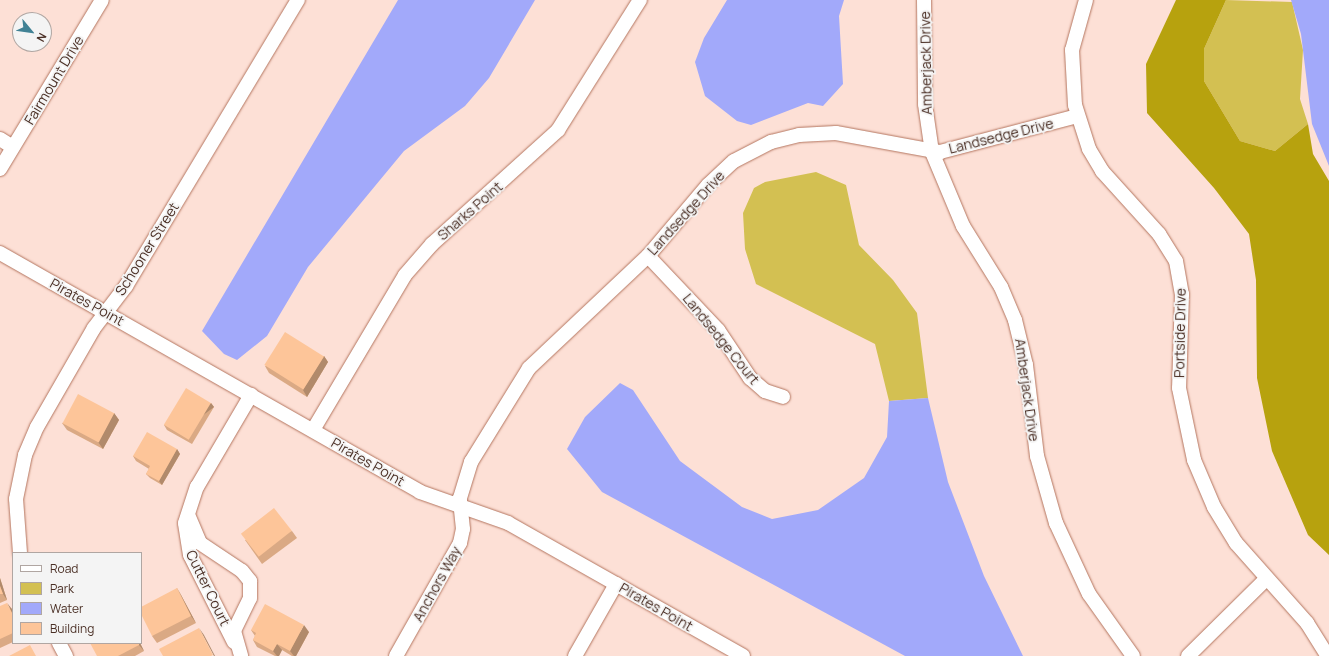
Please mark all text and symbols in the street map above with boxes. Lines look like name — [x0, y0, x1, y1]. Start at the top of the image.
street label: Amberjack Drive — [917, 11, 935, 115]
north arrow — [12, 12, 52, 52]
text: N — [34, 30, 51, 45]
street label: Fairmount Drive — [21, 32, 87, 128]
street label: Landsedge Drive — [947, 115, 1055, 157]
street label: Landsedge Drive — [644, 168, 728, 258]
street label: Sharks Point — [434, 178, 506, 244]
street label: Schooner Street — [112, 199, 182, 299]
street label: Pirates Point — [47, 275, 127, 329]
street label: Portside Drive — [1171, 288, 1189, 378]
street label: Landsedge Court — [679, 290, 763, 388]
street label: Amberjack Drive — [1011, 337, 1043, 443]
street label: Pirates Point — [328, 434, 408, 490]
street label: Anchors Way — [409, 543, 465, 625]
street label: Cutter Court — [182, 547, 234, 629]
legend — [12, 552, 142, 644]
text: Road — [50, 560, 78, 577]
street label: Pirates Point — [616, 579, 696, 635]
text: Park — [50, 580, 74, 597]
text: Water — [50, 600, 83, 617]
text: Building — [50, 620, 94, 637]

